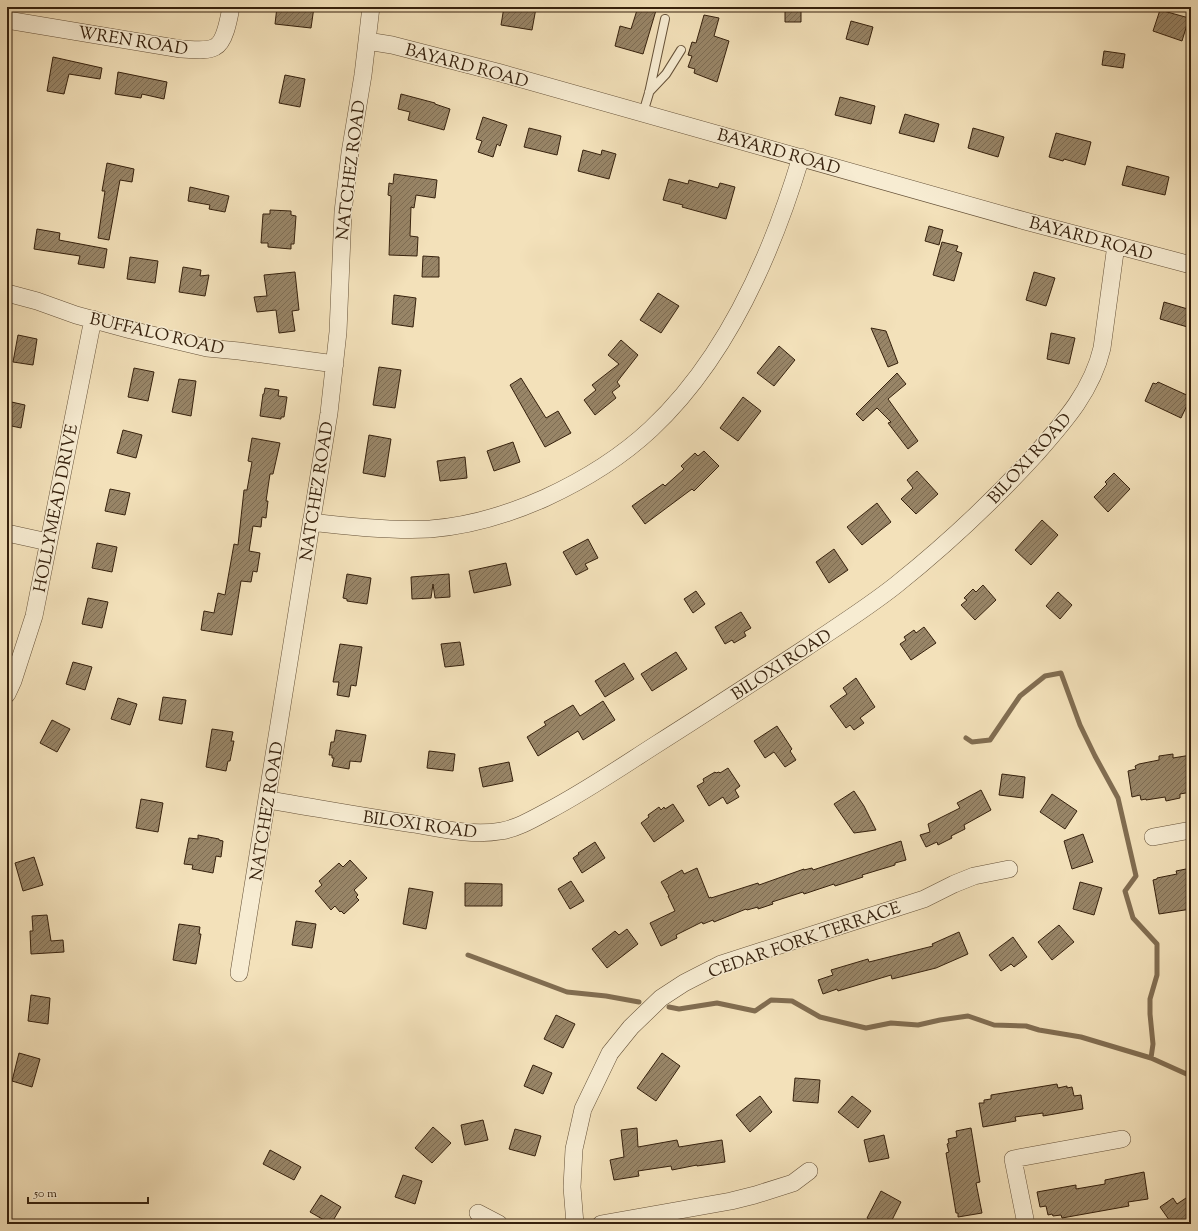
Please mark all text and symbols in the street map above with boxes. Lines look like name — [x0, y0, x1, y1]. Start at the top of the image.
street label: WREN ROAD — [76, 21, 189, 63]
street label: BAYARD ROAD — [402, 39, 531, 95]
street label: NATCHEZ ROAD — [331, 99, 372, 242]
street label: BAYARD ROAD — [714, 124, 843, 182]
street label: BAYARD ROAD — [1026, 212, 1155, 268]
street label: BUFFALO ROAD — [87, 308, 226, 362]
street label: BILOXI ROAD — [983, 409, 1078, 510]
street label: NATCHEZ ROAD — [295, 420, 341, 563]
street label: HOLLYMEAD DRIVE — [29, 422, 85, 594]
street label: BILOXI ROAD — [727, 624, 837, 707]
street label: NATCHEZ ROAD — [245, 740, 291, 883]
street label: BILOXI ROAD — [361, 806, 478, 846]
street label: CEDAR FORK TERRACE — [705, 897, 904, 985]
scale bar — [28, 1179, 148, 1205]
text: 50 m — [33, 1185, 57, 1203]

